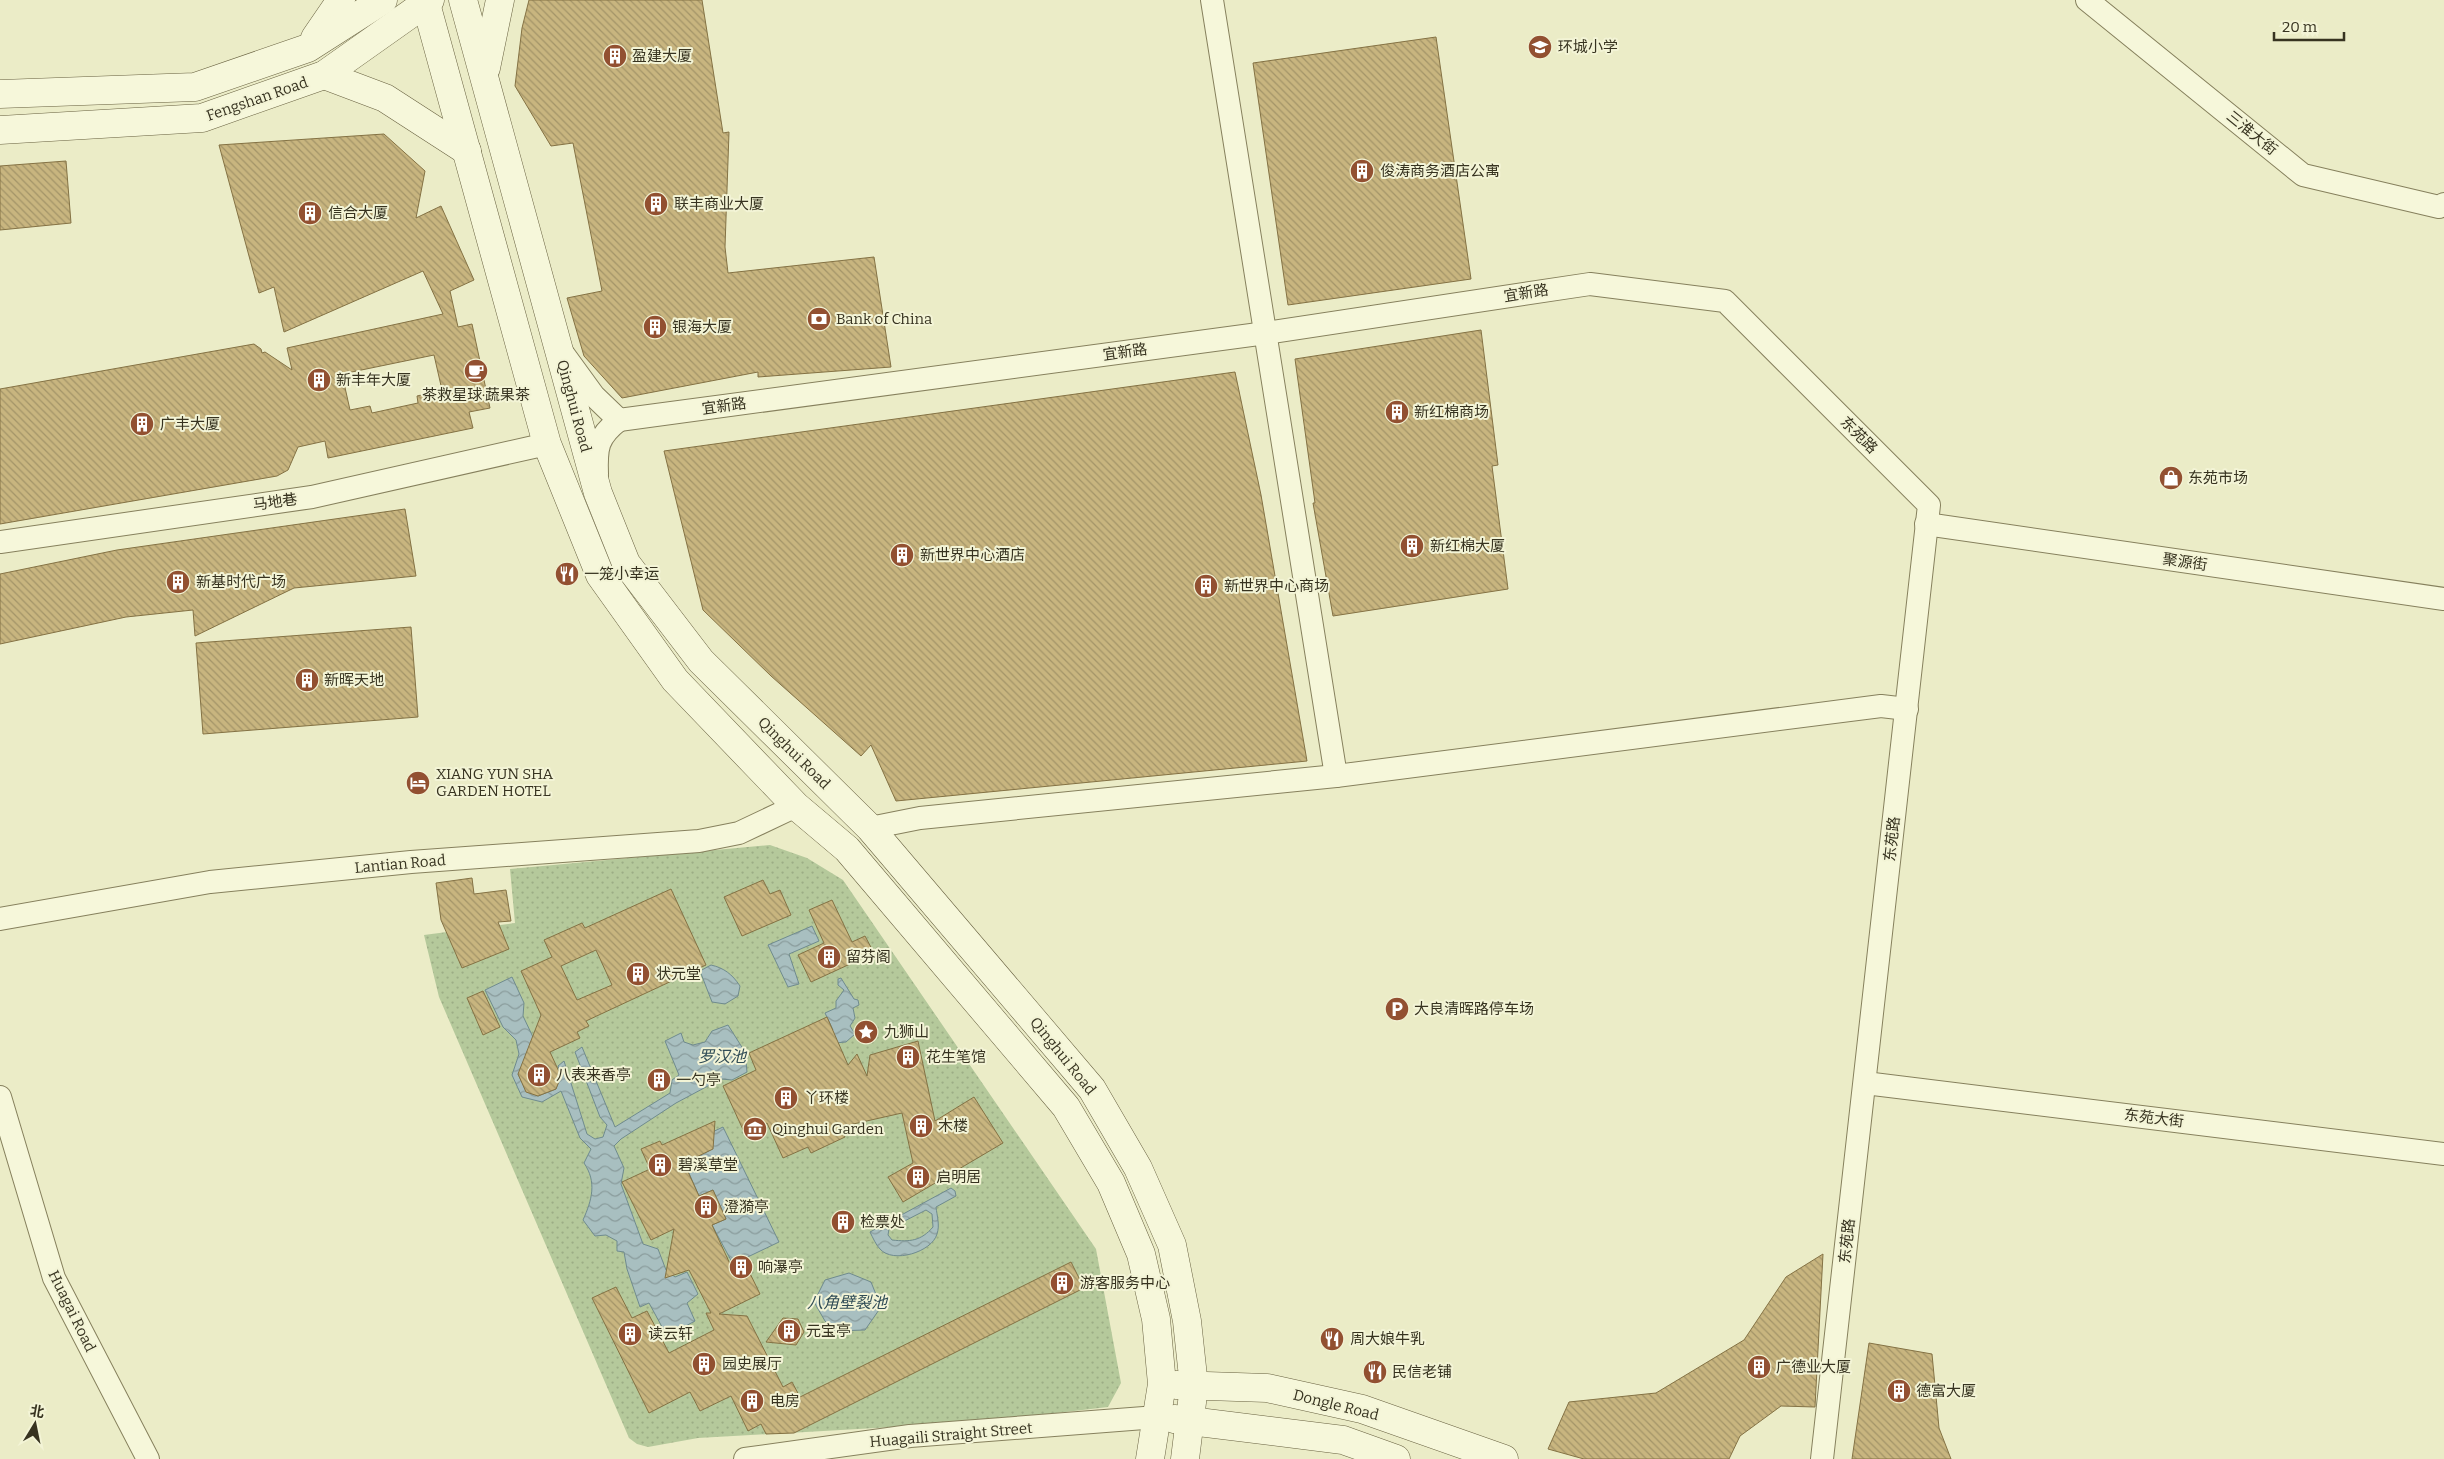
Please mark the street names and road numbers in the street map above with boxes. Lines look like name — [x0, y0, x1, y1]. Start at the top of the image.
street label: Fengshan Road — [204, 73, 310, 125]
street label: 三淮大街 — [2223, 107, 2281, 159]
street label: 宜新路 — [1502, 281, 1550, 305]
street label: 宜新路 — [1101, 340, 1149, 364]
street label: Qinghui Road — [553, 358, 595, 454]
street label: 宜新路 — [700, 394, 748, 418]
street label: 东苑路 — [1837, 413, 1881, 457]
street label: 马地巷 — [251, 490, 299, 514]
street label: 聚源街 — [2161, 550, 2209, 574]
street label: Qinghui Road — [754, 713, 834, 793]
street label: 东苑路 — [1881, 816, 1903, 862]
street label: Lantian Road — [354, 851, 446, 877]
street label: Qinghui Road — [1026, 1014, 1100, 1099]
street label: 东苑大街 — [2123, 1105, 2185, 1131]
street label: 东苑路 — [1836, 1218, 1858, 1264]
street label: Huagai Road — [44, 1267, 100, 1355]
street label: Dongle Road — [1291, 1386, 1381, 1424]
street label: Huagaili Straight Street — [869, 1419, 1034, 1451]

